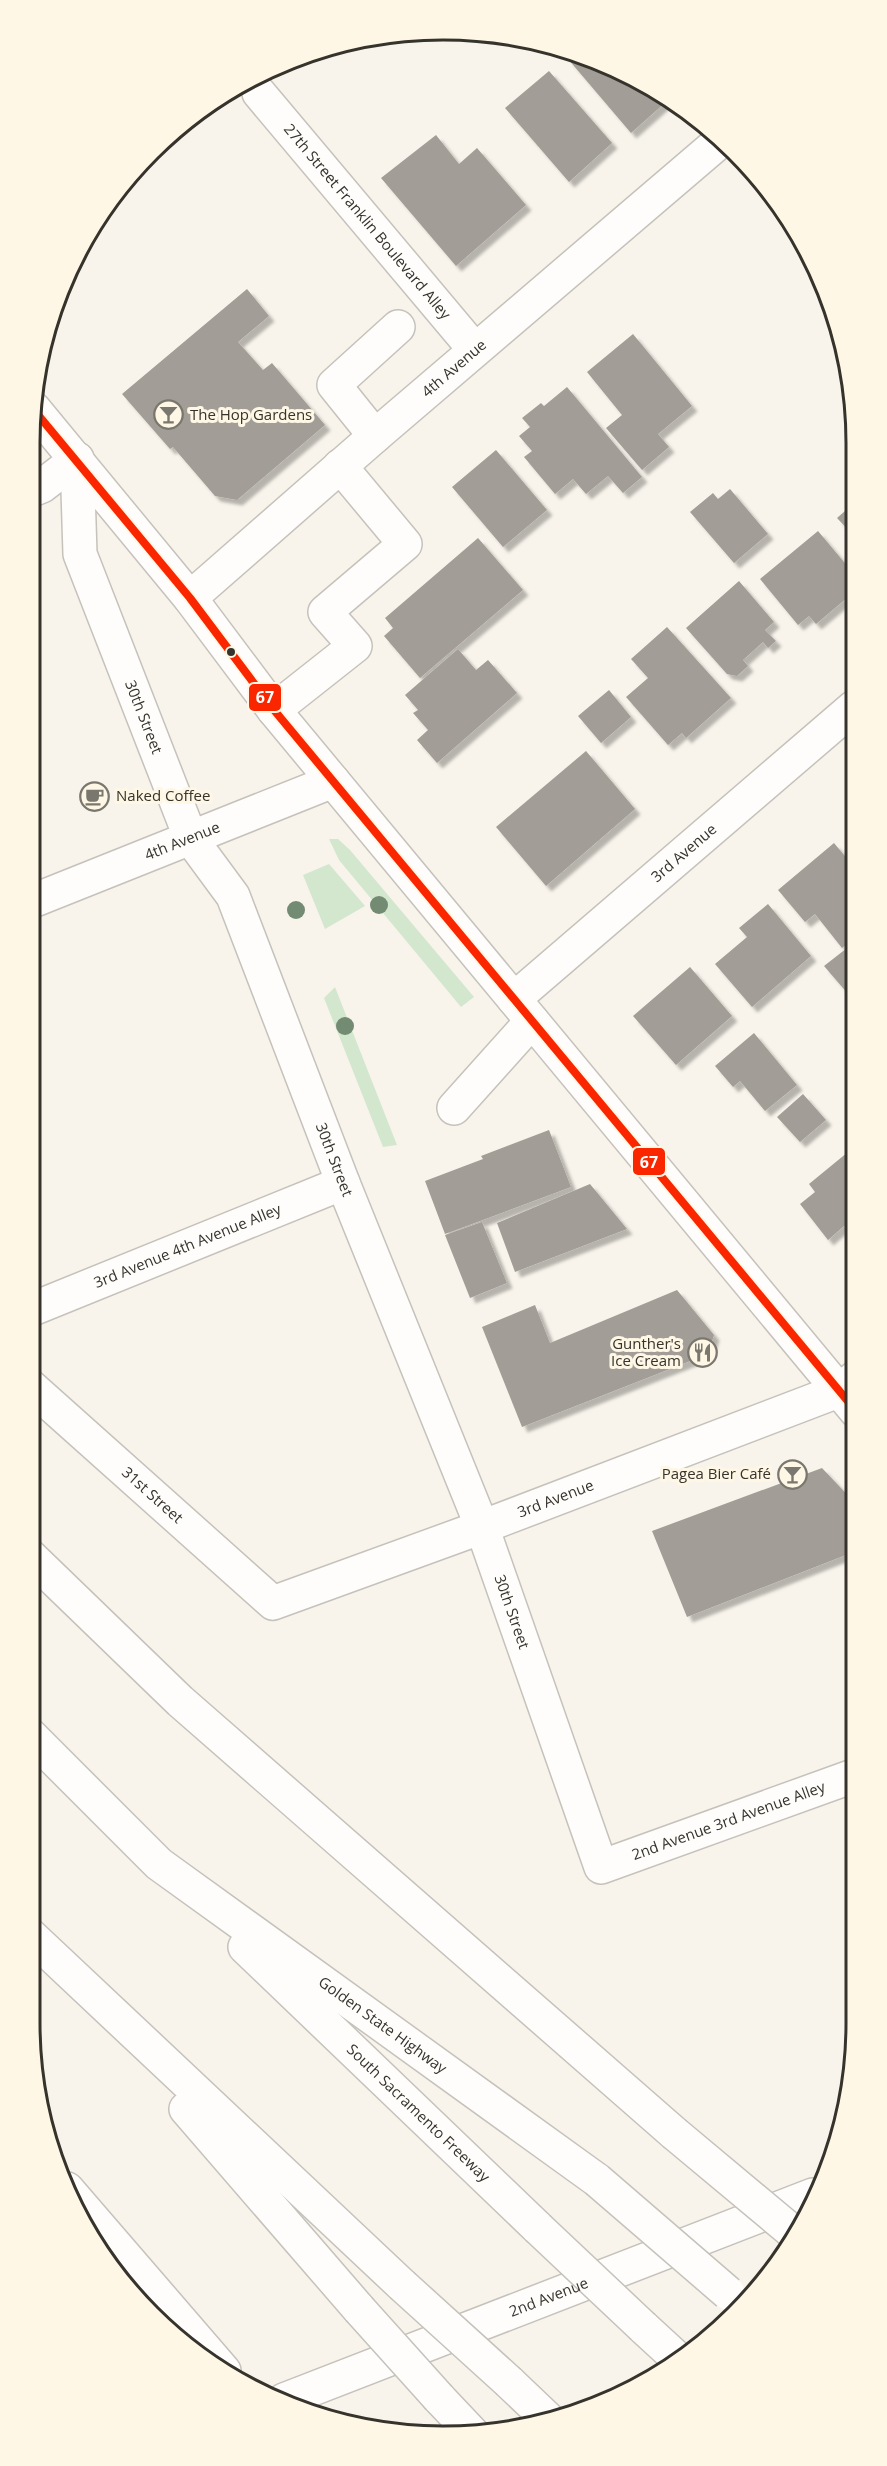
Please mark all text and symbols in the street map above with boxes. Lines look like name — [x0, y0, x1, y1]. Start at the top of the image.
street label: 27th Street Franklin Boulevard Alley — [280, 119, 456, 323]
street label: 4th Avenue — [417, 334, 490, 401]
bar icon: The Hop Gardens — [153, 399, 185, 431]
place label: The Hop Gardens — [190, 404, 312, 424]
unlabelled marker — [225, 646, 237, 658]
street label: 30th Street — [121, 677, 168, 756]
line badge: 67 — [248, 683, 282, 712]
text: 67 — [256, 686, 274, 708]
cafe icon: Naked Coffee — [79, 780, 111, 812]
place label: Naked Coffee — [116, 785, 210, 805]
street label: 4th Avenue — [141, 816, 222, 864]
street label: 3rd Avenue — [646, 819, 720, 886]
street label: 30th Street — [312, 1119, 358, 1199]
line badge: 67 — [632, 1147, 666, 1176]
text: 67 — [640, 1151, 658, 1173]
street label: 3rd Avenue 4th Avenue Alley — [91, 1198, 284, 1292]
place label: Gunther's Ice Cream — [611, 1333, 681, 1370]
restaurant icon: Gunther's Ice Cream — [686, 1337, 718, 1369]
bar icon: Pagea Bier Café — [776, 1458, 808, 1490]
street label: 31st Street — [118, 1462, 188, 1527]
place label: Pagea Bier Café — [662, 1463, 771, 1483]
street label: 3rd Avenue — [514, 1474, 596, 1522]
street label: 30th Street — [490, 1572, 535, 1651]
street label: 2nd Avenue 3rd Avenue Alley — [629, 1776, 828, 1864]
street label: Golden State Highway — [315, 1971, 452, 2078]
street label: South Sacramento Freeway — [343, 2039, 495, 2186]
street label: 2nd Avenue — [506, 2272, 591, 2321]

